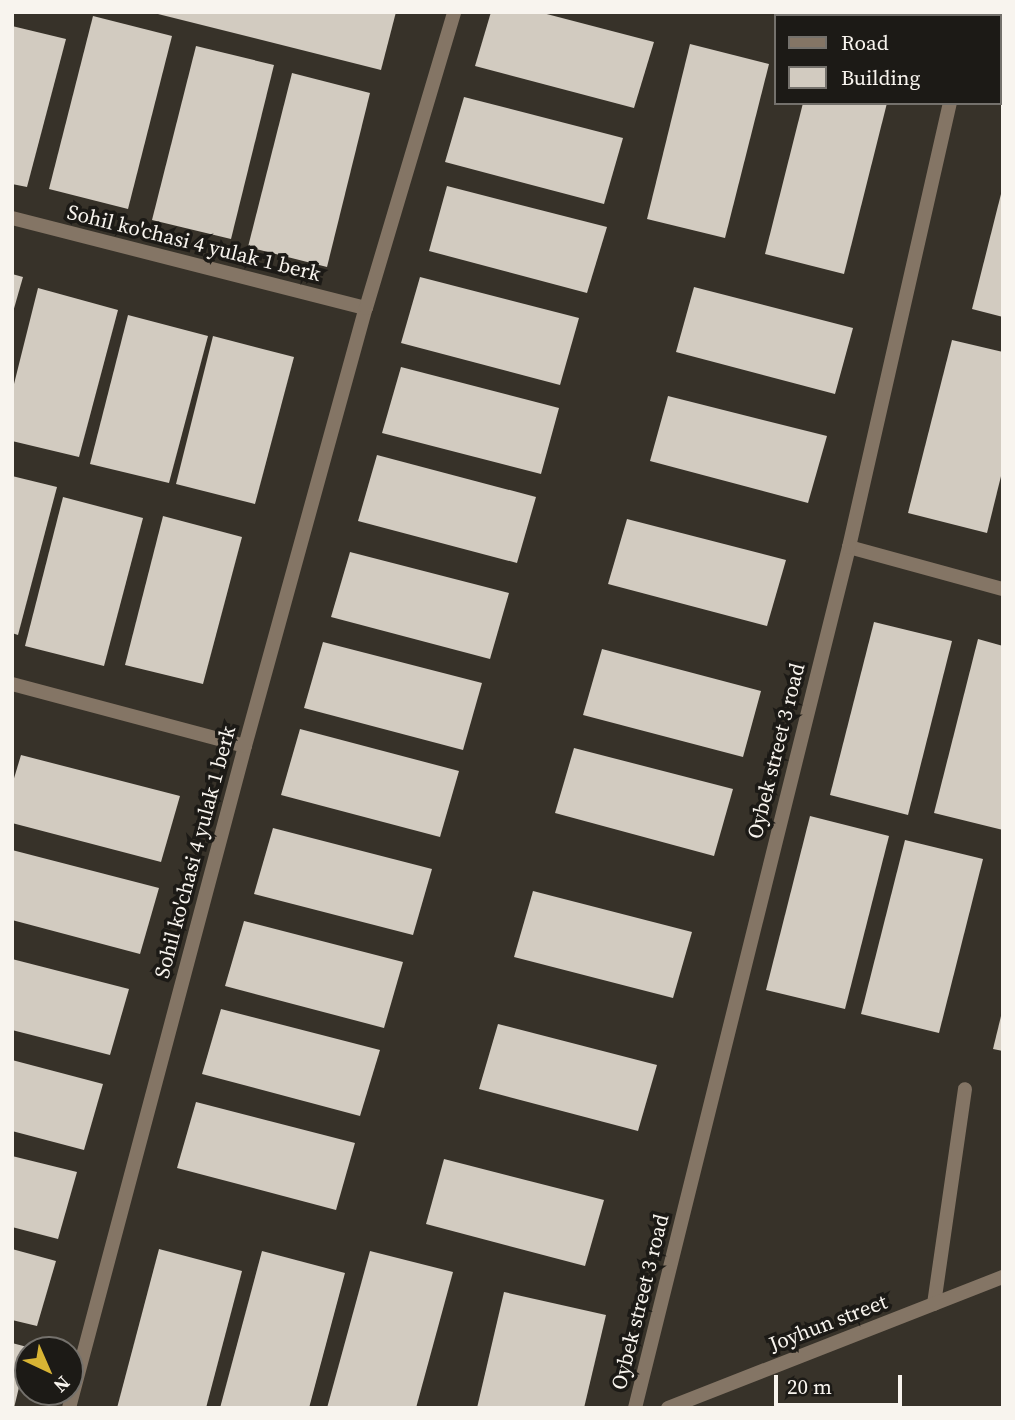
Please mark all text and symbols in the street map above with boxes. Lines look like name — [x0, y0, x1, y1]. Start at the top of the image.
legend — [774, 14, 1001, 105]
text: Road — [841, 28, 889, 57]
text: Building — [841, 63, 920, 92]
street label: Sohil ko'chasi 4 yulak 1 berk — [65, 199, 323, 287]
street label: Oybek street 3 road — [742, 661, 810, 841]
street label: Sohil ko'chasi 4 yulak 1 berk — [149, 723, 241, 981]
street label: Oybek street 3 road — [606, 1212, 674, 1392]
street label: Joyhun street — [765, 1289, 891, 1357]
north arrow — [14, 1336, 84, 1406]
scale bar — [777, 1360, 905, 1404]
text: N — [48, 1371, 76, 1399]
text: 20 m — [787, 1372, 832, 1401]

